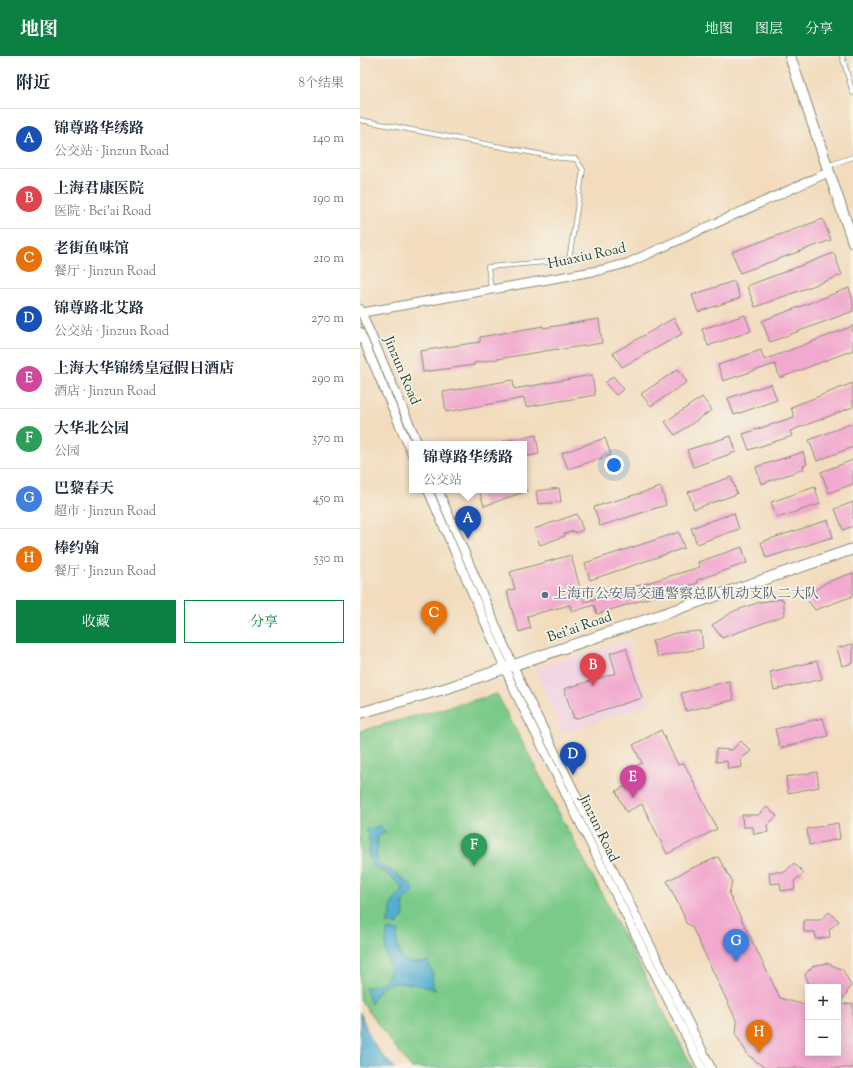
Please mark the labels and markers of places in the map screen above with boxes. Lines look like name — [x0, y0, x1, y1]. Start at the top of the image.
pin: A — [455, 506, 481, 539]
place label: 上海市公安局交通警察总队机动支队二大队 — [553, 585, 819, 605]
marker: 上海市公安局交通警察总队机动支队二大队 — [540, 590, 550, 600]
pin: C — [421, 601, 447, 634]
pin: B — [580, 653, 606, 686]
pin: D — [560, 742, 586, 775]
pin: E — [620, 765, 646, 798]
pin: F — [461, 833, 487, 866]
pin: G — [723, 929, 749, 962]
pin: H — [746, 1020, 772, 1053]

